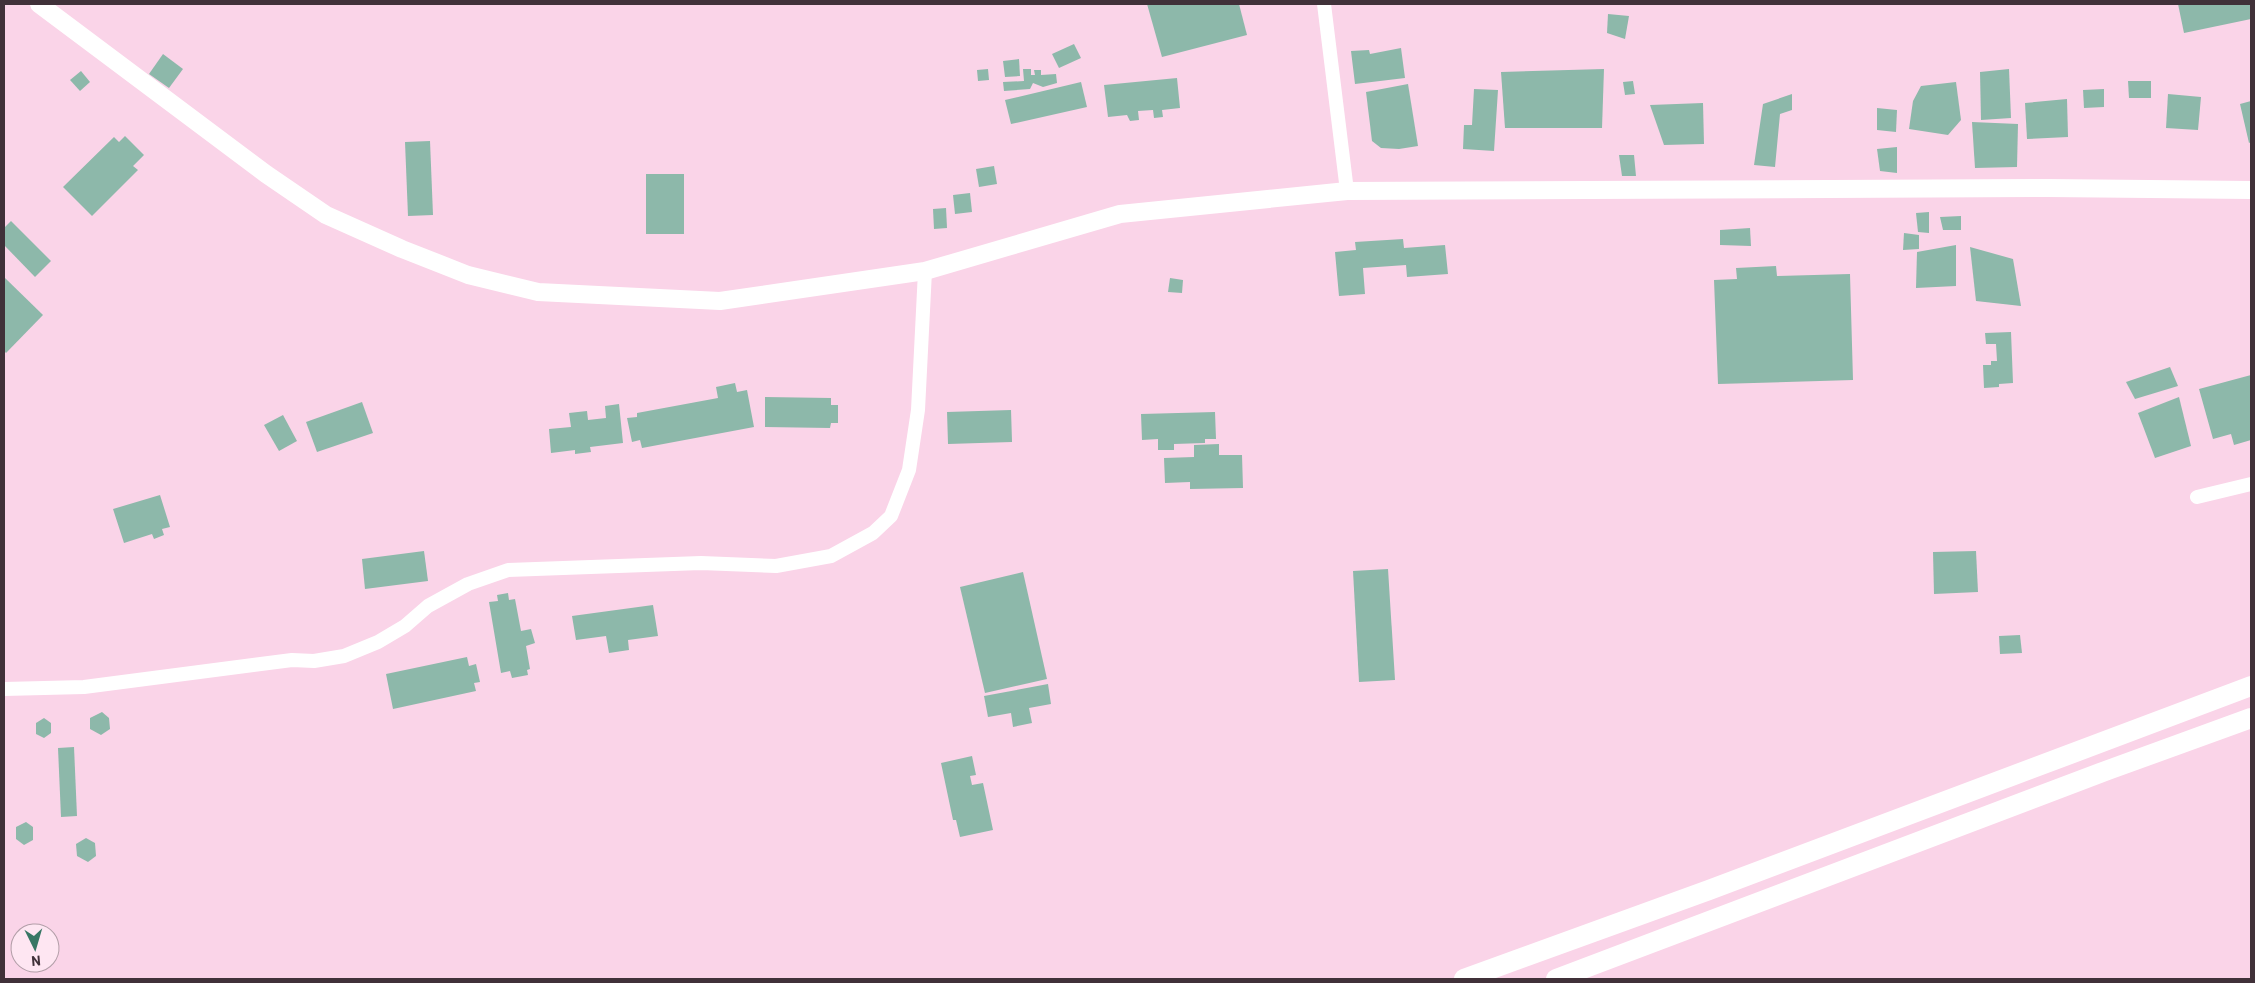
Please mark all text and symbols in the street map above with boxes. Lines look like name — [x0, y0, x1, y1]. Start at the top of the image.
north arrow — [10, 923, 60, 973]
text: N — [31, 953, 42, 970]

